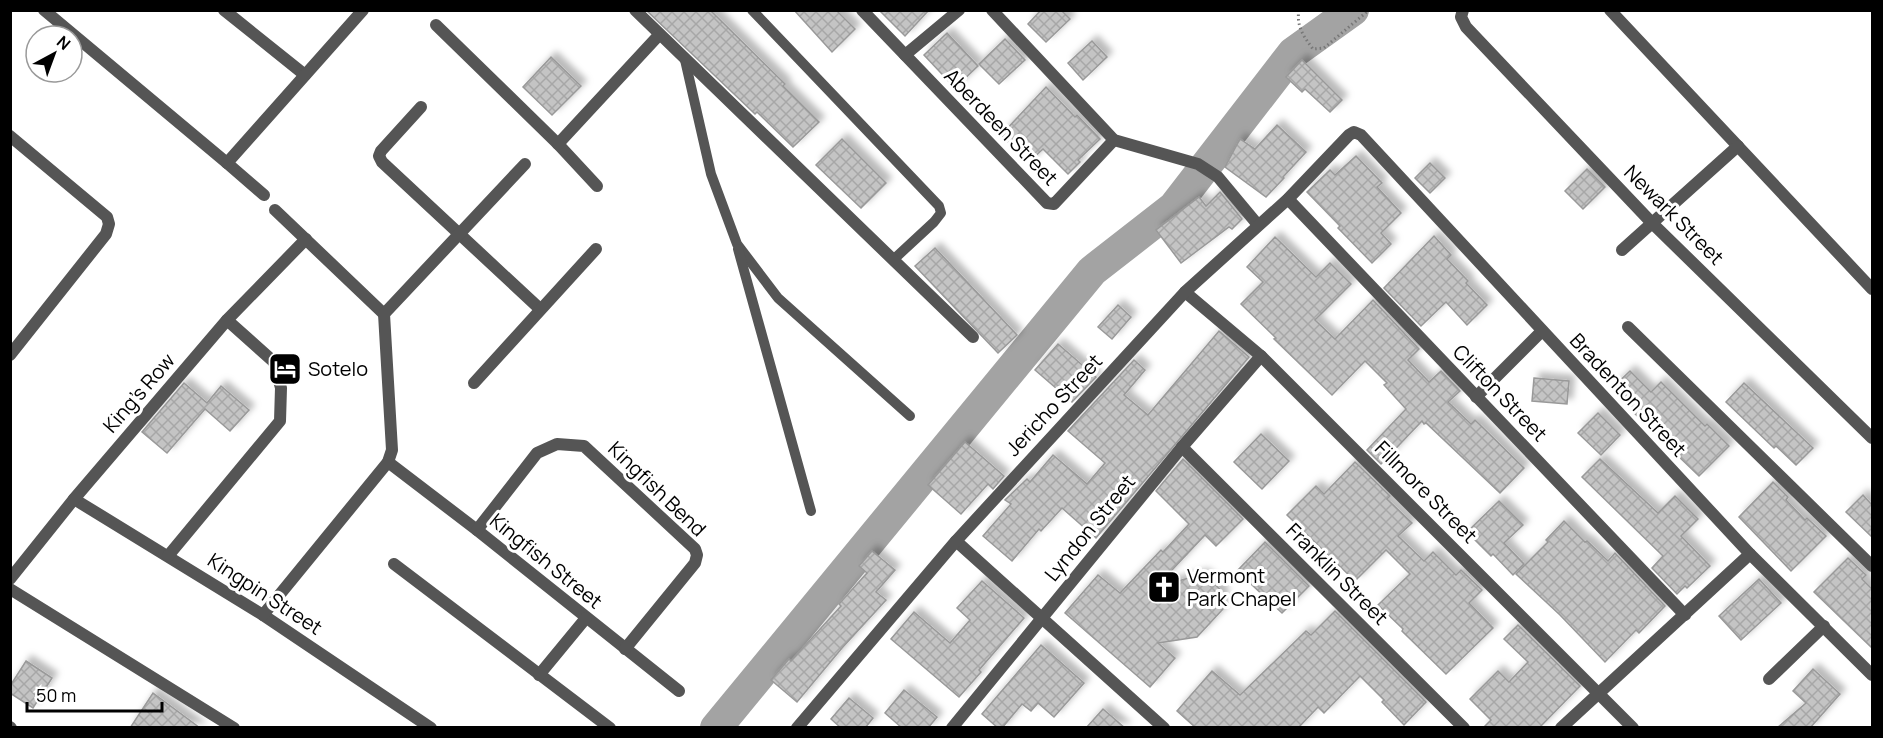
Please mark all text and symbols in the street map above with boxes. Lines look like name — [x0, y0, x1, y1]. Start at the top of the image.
north arrow — [24, 24, 84, 84]
text: N — [52, 31, 75, 55]
street label: Aberdeen Street — [939, 62, 1064, 191]
street label: Newark Street — [1619, 159, 1730, 270]
street label: Bradenton Street — [1564, 327, 1693, 462]
street label: Clifton Street — [1447, 338, 1553, 447]
street label: King's Row — [97, 347, 181, 438]
street label: Jericho Street — [999, 348, 1108, 462]
hotel icon: Sotelo — [267, 351, 303, 387]
place label: Sotelo — [308, 355, 368, 382]
street label: Kingfish Bend — [603, 435, 712, 542]
street label: Fillmore Street — [1369, 435, 1483, 549]
street label: Lyndon Street — [1038, 469, 1141, 587]
street label: Kingfish Street — [484, 507, 608, 614]
street label: Franklin Street — [1281, 517, 1394, 630]
street label: Kingpin Street — [203, 546, 328, 641]
place label: Vermont Park Chapel — [1187, 562, 1296, 612]
church icon: Vermont Park Chapel — [1146, 569, 1182, 605]
scale bar — [27, 675, 162, 713]
text: 50 m — [36, 683, 76, 707]

